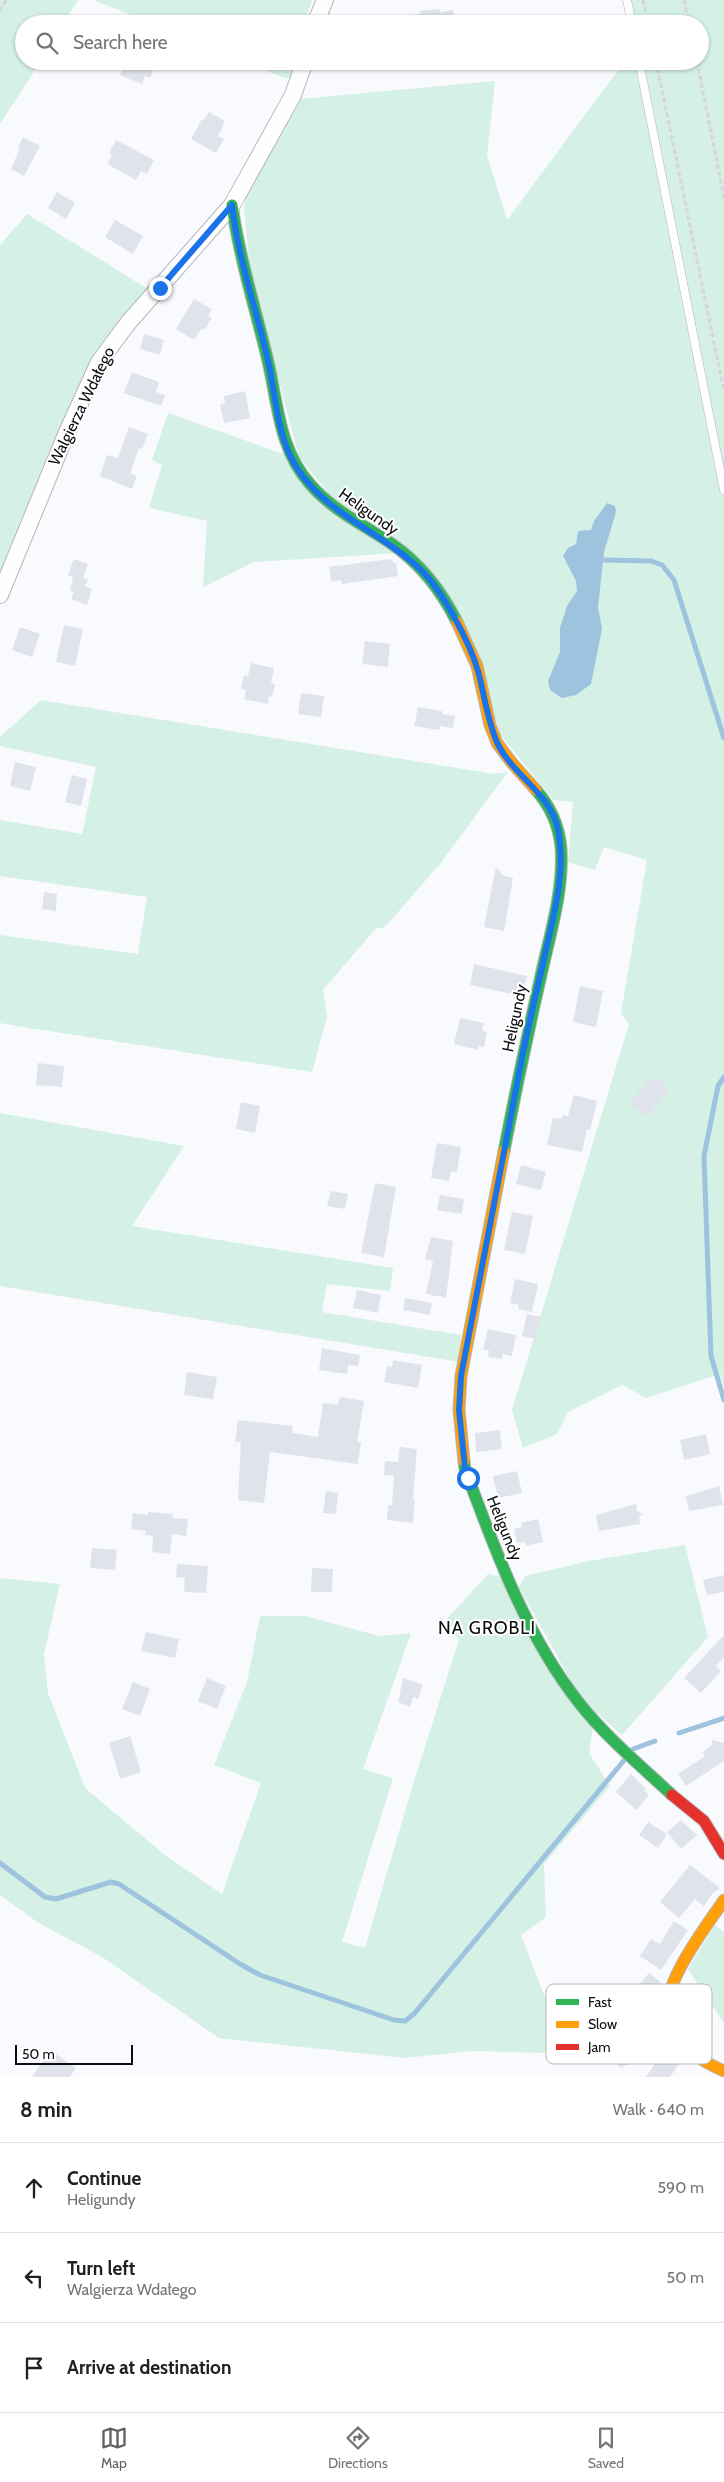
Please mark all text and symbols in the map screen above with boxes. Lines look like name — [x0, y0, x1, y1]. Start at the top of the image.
search box — [15, 15, 709, 70]
icon: search — [33, 29, 61, 57]
text: Search here — [73, 31, 167, 54]
route end — [149, 277, 172, 300]
street label: Walgierza Wdałego — [45, 344, 118, 469]
street label: Heligundy — [335, 484, 402, 539]
street label: Heligundy — [498, 983, 531, 1054]
route start — [457, 1467, 480, 1490]
street label: Heligundy — [483, 1493, 526, 1564]
district label: NA GROBLI — [438, 1617, 536, 1639]
legend — [546, 1984, 712, 2064]
text: Fast — [588, 1993, 612, 2011]
text: Slow — [588, 2015, 617, 2033]
text: Jam — [587, 2038, 610, 2056]
scale bar — [15, 2042, 132, 2065]
text: 50 m — [22, 2045, 55, 2063]
text: 8 min — [20, 2097, 72, 2122]
text: Walk · 640 m — [613, 2100, 704, 2119]
text: Continue — [67, 2167, 141, 2190]
icon: ahead — [20, 2174, 48, 2202]
text: 590 m — [657, 2178, 704, 2197]
text: Heligundy — [67, 2190, 136, 2209]
text: Turn left — [67, 2257, 135, 2280]
icon: left — [20, 2264, 48, 2292]
text: 50 m — [667, 2268, 704, 2287]
text: Walgierza Wdałego — [67, 2280, 197, 2299]
icon: arrive — [20, 2354, 48, 2382]
text: Arrive at destination — [67, 2356, 231, 2379]
tab: Map — [100, 2424, 128, 2472]
tab: Directions — [328, 2424, 388, 2472]
tab: Saved — [588, 2424, 624, 2472]

